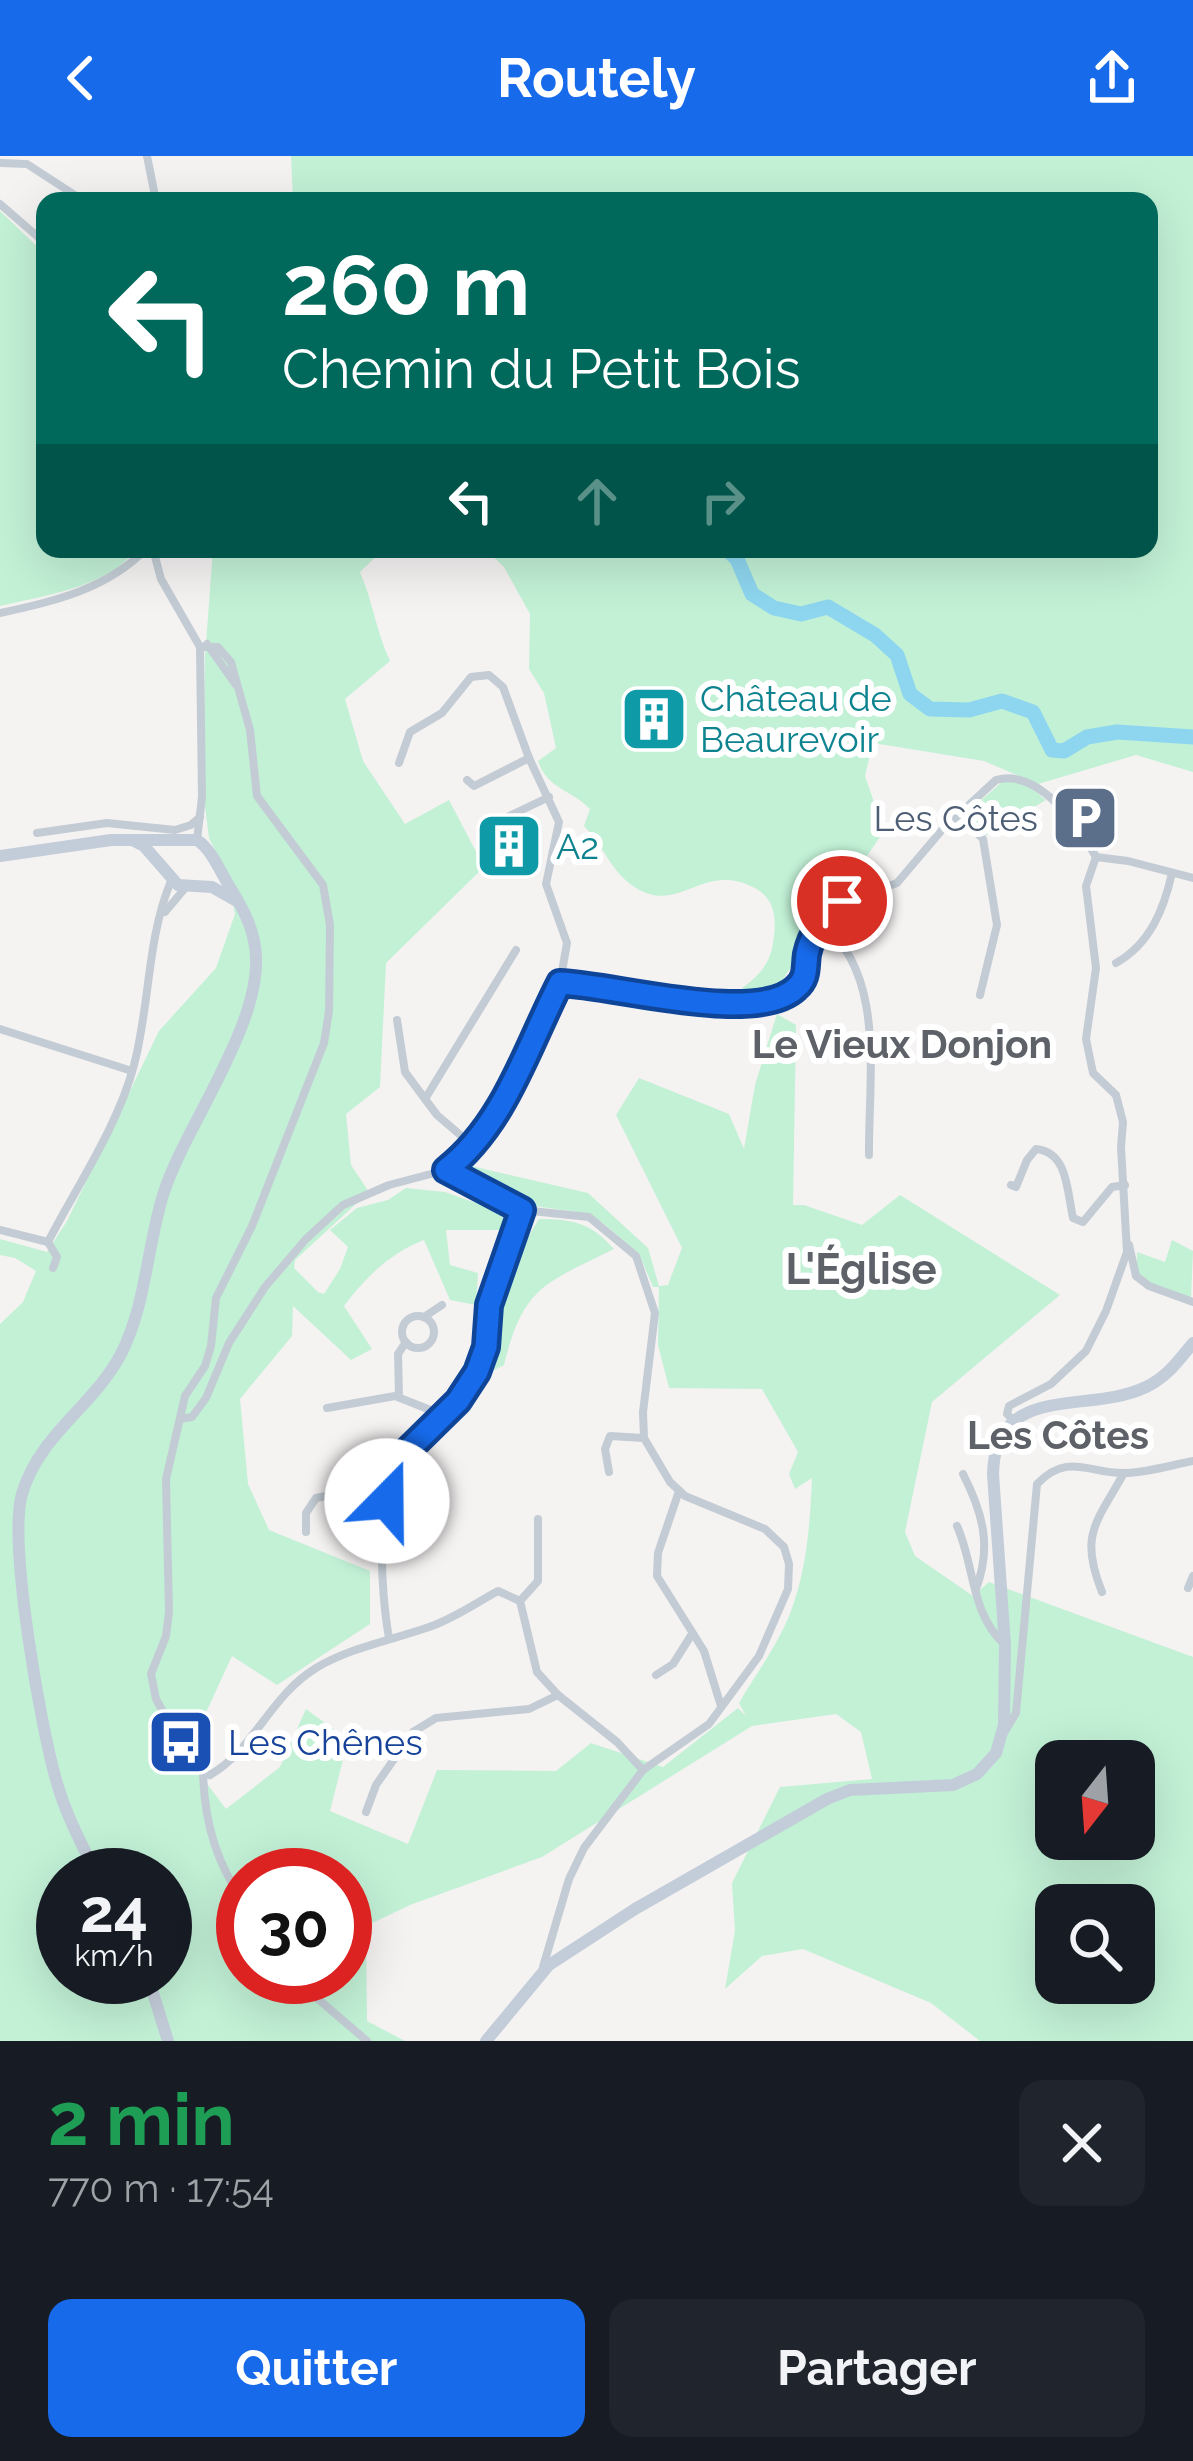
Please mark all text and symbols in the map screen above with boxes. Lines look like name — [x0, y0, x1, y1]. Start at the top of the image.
icon: back — [48, 45, 114, 111]
icon: share — [1079, 45, 1145, 111]
text: Routely — [497, 46, 696, 110]
text: 260 m — [282, 236, 530, 335]
icon: left — [84, 240, 240, 396]
text: Chemin du Petit Bois — [282, 337, 801, 401]
icon: left — [438, 468, 504, 534]
icon: ahead — [564, 468, 630, 534]
icon: right — [690, 468, 756, 534]
place label: Château de Beaurevoir — [700, 677, 892, 760]
building icon: Château de Beaurevoir — [619, 684, 689, 754]
parking icon: Les Côtes — [1050, 783, 1120, 853]
place label: Les Côtes — [874, 797, 1038, 839]
building icon: A2 — [474, 811, 544, 881]
place label: A2 — [556, 825, 599, 867]
pin — [791, 850, 893, 952]
icon: arrive — [809, 868, 875, 934]
district label: Le Vieux Donjon — [752, 1021, 1052, 1067]
district label: L'Église — [785, 1244, 937, 1294]
district label: Les Côtes — [967, 1412, 1149, 1458]
position arrow — [324, 1438, 450, 1564]
bus stop icon: Les Chênes — [146, 1707, 216, 1777]
place label: Les Chênes — [228, 1721, 423, 1763]
north arrow — [1035, 1740, 1155, 1860]
map controls — [1035, 1740, 1155, 2004]
speed limit sign: 30 — [216, 1848, 372, 2004]
text: 24 — [80, 1876, 148, 1946]
button: search — [1035, 1884, 1155, 2004]
text: km/h — [74, 1938, 154, 1973]
text: 2 min — [48, 2077, 235, 2162]
button: close — [1019, 2080, 1145, 2206]
text: 770 m · 17:54 — [48, 2165, 274, 2211]
button: Quitter — [48, 2299, 585, 2437]
button: Partager — [609, 2299, 1145, 2437]

